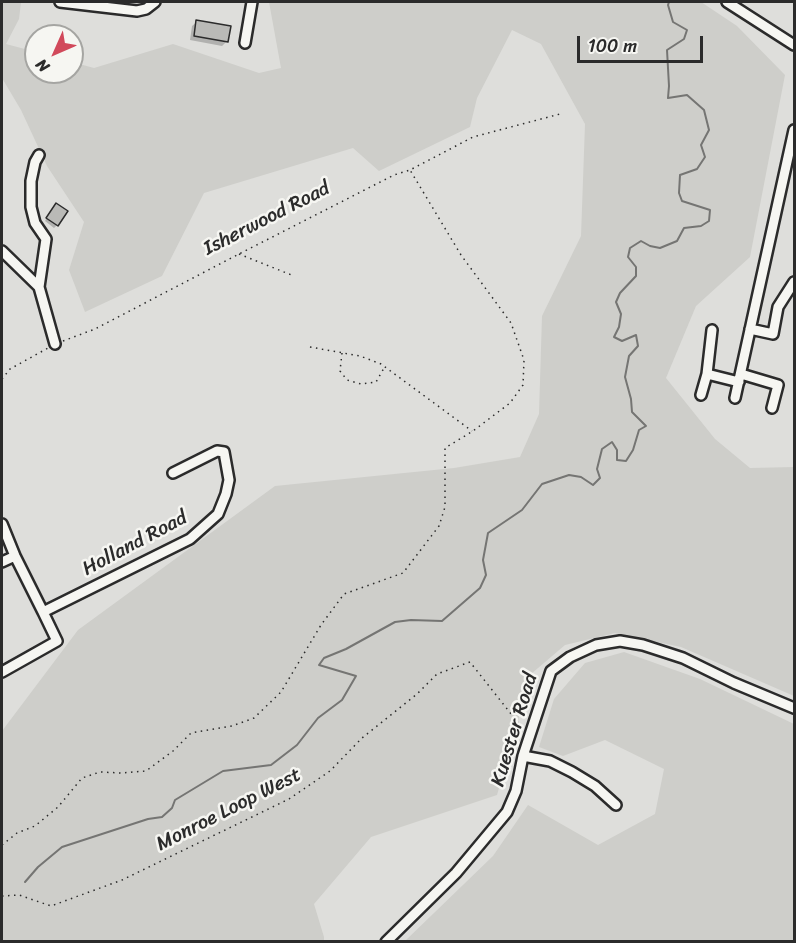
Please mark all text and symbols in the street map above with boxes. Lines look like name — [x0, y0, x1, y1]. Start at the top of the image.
north arrow — [24, 24, 84, 84]
scale bar — [580, 24, 706, 62]
text: 100 m — [588, 30, 637, 62]
text: N — [28, 51, 57, 80]
street label: Isherwood Road — [200, 177, 334, 261]
street label: Holland Road — [78, 506, 192, 582]
street label: Kuester Road — [486, 671, 544, 789]
street label: Monroe Loop West — [153, 763, 305, 857]

